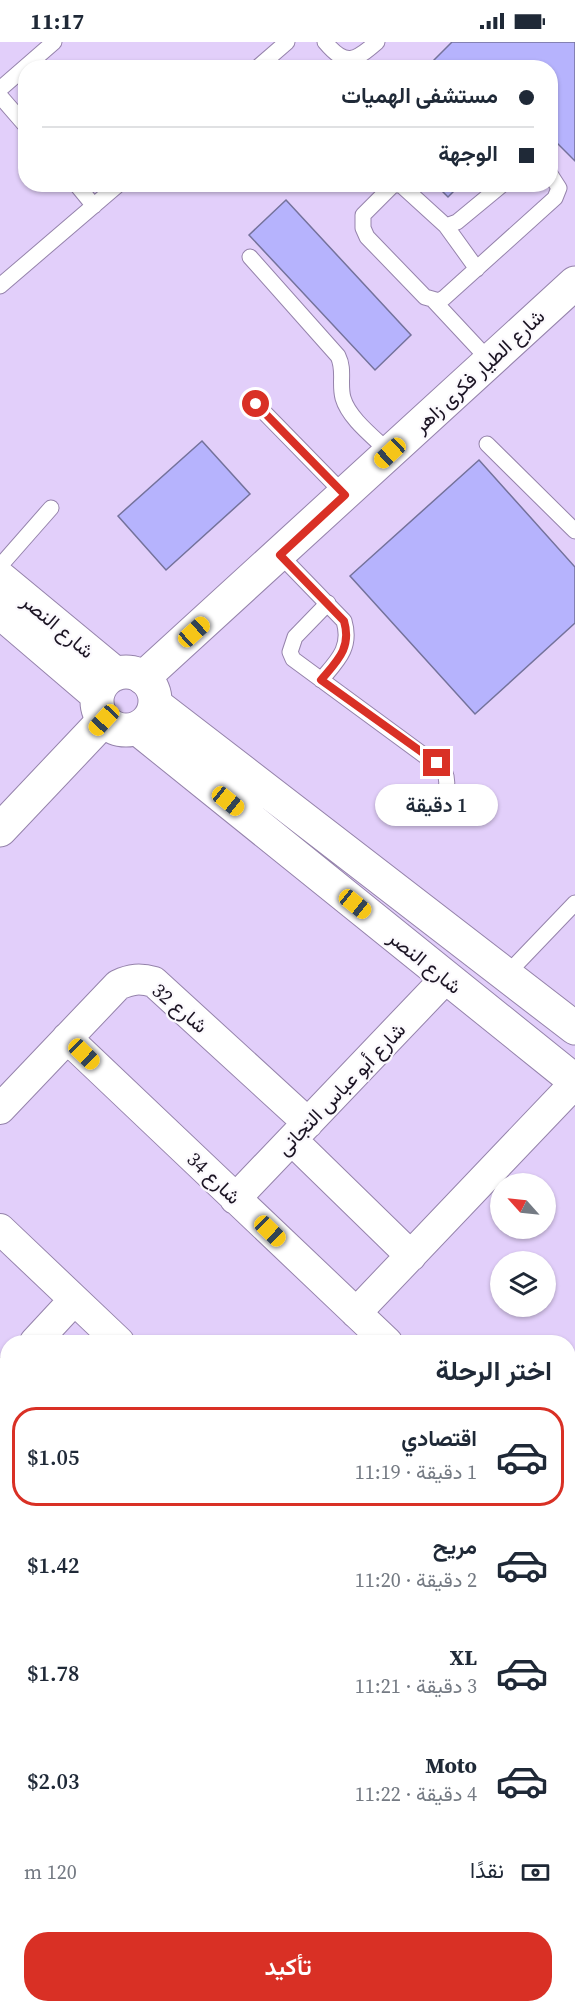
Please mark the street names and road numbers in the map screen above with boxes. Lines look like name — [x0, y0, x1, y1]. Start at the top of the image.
street label: شارع الطيار فكرى زاهر — [406, 303, 551, 440]
street label: شارع النصر — [15, 587, 100, 665]
street label: شارع النصر — [382, 923, 468, 1000]
street label: شارع 32 — [146, 976, 214, 1040]
street label: شارع أبو عباس التجانى — [270, 1016, 412, 1162]
street label: شارع 34 — [181, 1145, 247, 1211]

